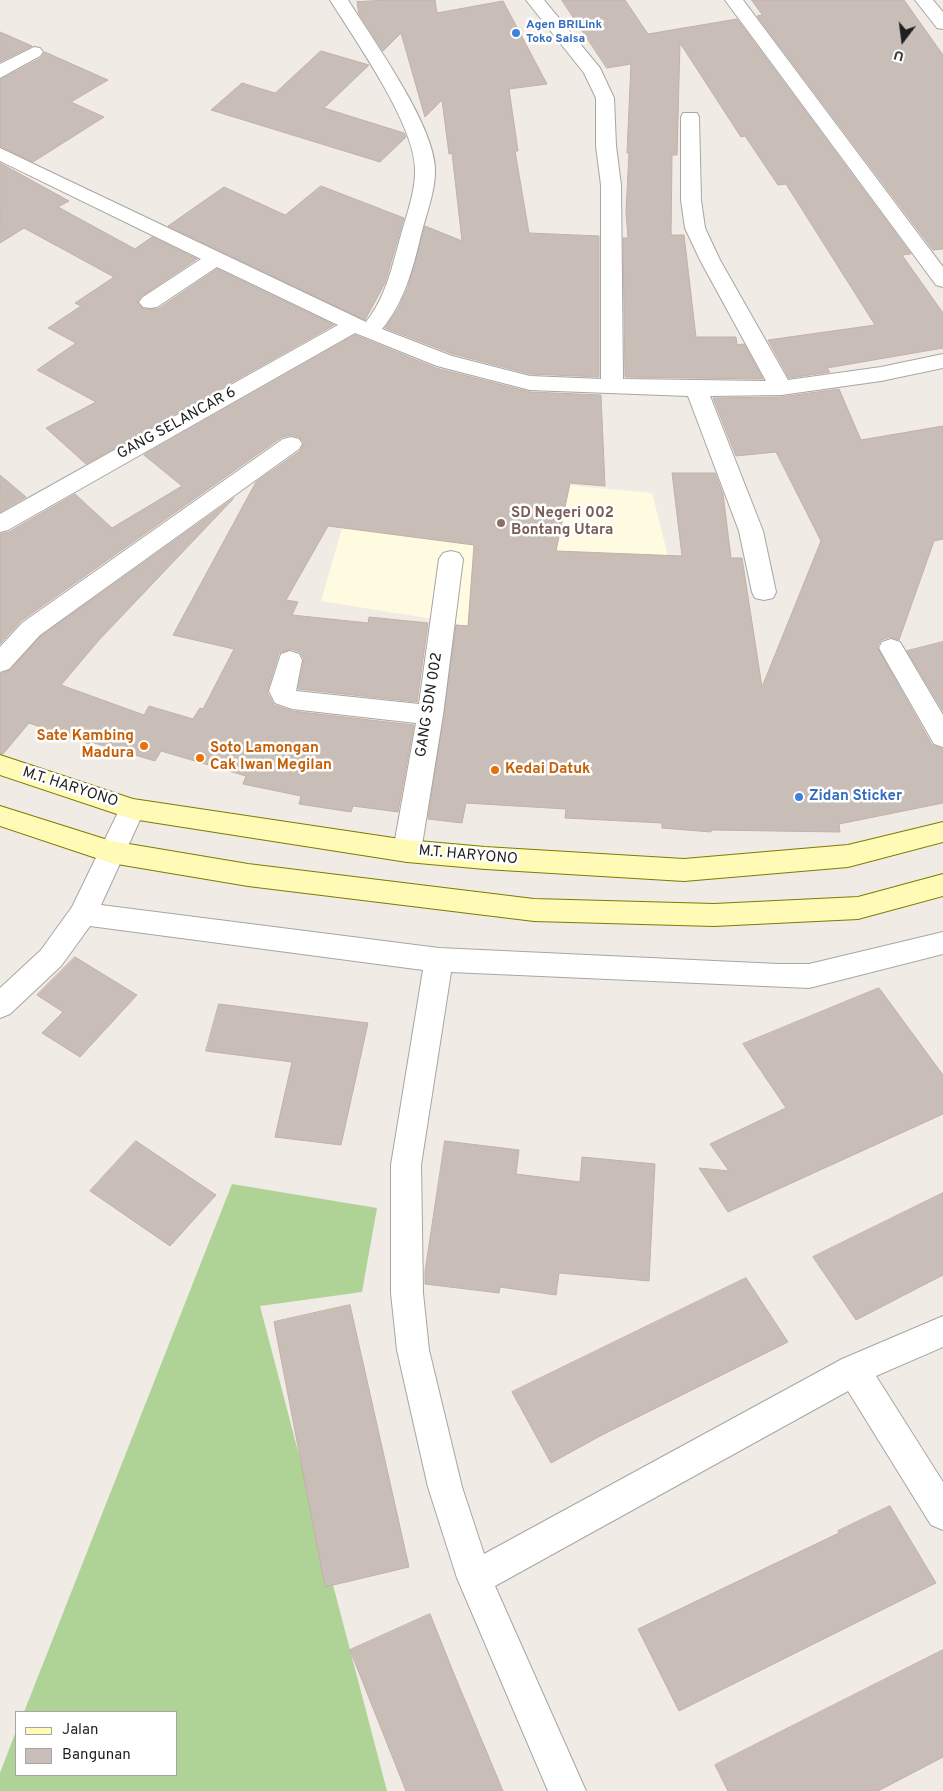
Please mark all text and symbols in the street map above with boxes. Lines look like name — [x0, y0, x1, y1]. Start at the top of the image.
north arrow — [878, 15, 928, 65]
place label: Agen BRILink Toko Salsa — [526, 19, 602, 47]
marker: Agen BRILink Toko Salsa — [510, 27, 522, 39]
text: U — [892, 45, 906, 64]
street label: GANG SELANCAR 6 — [114, 384, 240, 464]
place label: SD Negeri 002 Bontang Utara — [511, 505, 614, 540]
marker: SD Negeri 002 Bontang Utara — [495, 517, 507, 529]
street label: GANG SDN 002 — [413, 651, 447, 759]
place label: Sate Kambing Madura — [36, 728, 134, 763]
marker: Sate Kambing Madura — [138, 740, 150, 752]
place label: Soto Lamongan Cak Iwan Megilan — [210, 740, 332, 775]
marker: Soto Lamongan Cak Iwan Megilan — [194, 752, 206, 764]
place label: Kedai Datuk — [505, 761, 590, 779]
street label: M.T. HARYONO — [20, 764, 120, 812]
marker: Kedai Datuk — [489, 764, 501, 776]
place label: Zidan Sticker — [809, 788, 902, 806]
marker: Zidan Sticker — [793, 791, 805, 803]
street label: M.T. HARYONO — [418, 843, 518, 869]
legend — [15, 1711, 178, 1776]
text: Jalan — [62, 1721, 99, 1740]
text: Bangunan — [62, 1746, 131, 1765]

